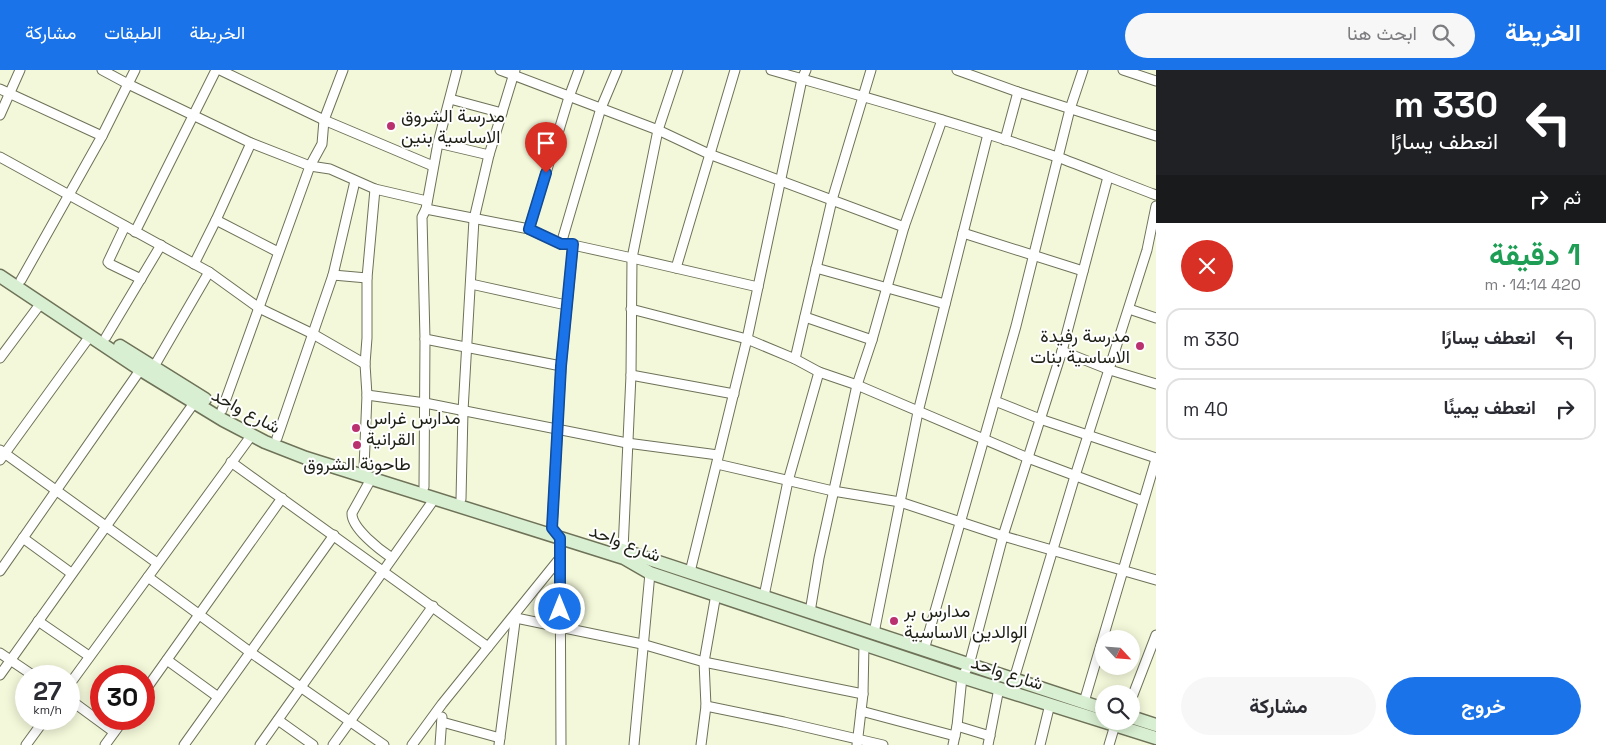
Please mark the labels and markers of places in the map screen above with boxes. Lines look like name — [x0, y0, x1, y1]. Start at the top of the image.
place label: مدرسة الشروق الاساسية بنين — [401, 104, 505, 148]
marker: مدرسة الشروق الاساسية بنين — [385, 120, 397, 132]
pin — [525, 122, 567, 173]
place label: مدرسة رفيدة الاساسية بنات — [1030, 324, 1130, 368]
marker: مدرسة رفيدة الاساسية بنات — [1134, 340, 1146, 352]
place label: مدارس غراس القرانية — [366, 406, 461, 450]
marker: مدارس غراس القرانية — [350, 422, 362, 434]
marker: طاحونة الشروق — [351, 439, 363, 451]
place label: طاحونة الشروق — [303, 452, 411, 475]
place label: مدارس بر الوالدين الاساسية — [903, 599, 1028, 643]
marker: مدارس بر الوالدين الاساسية — [888, 615, 900, 627]

